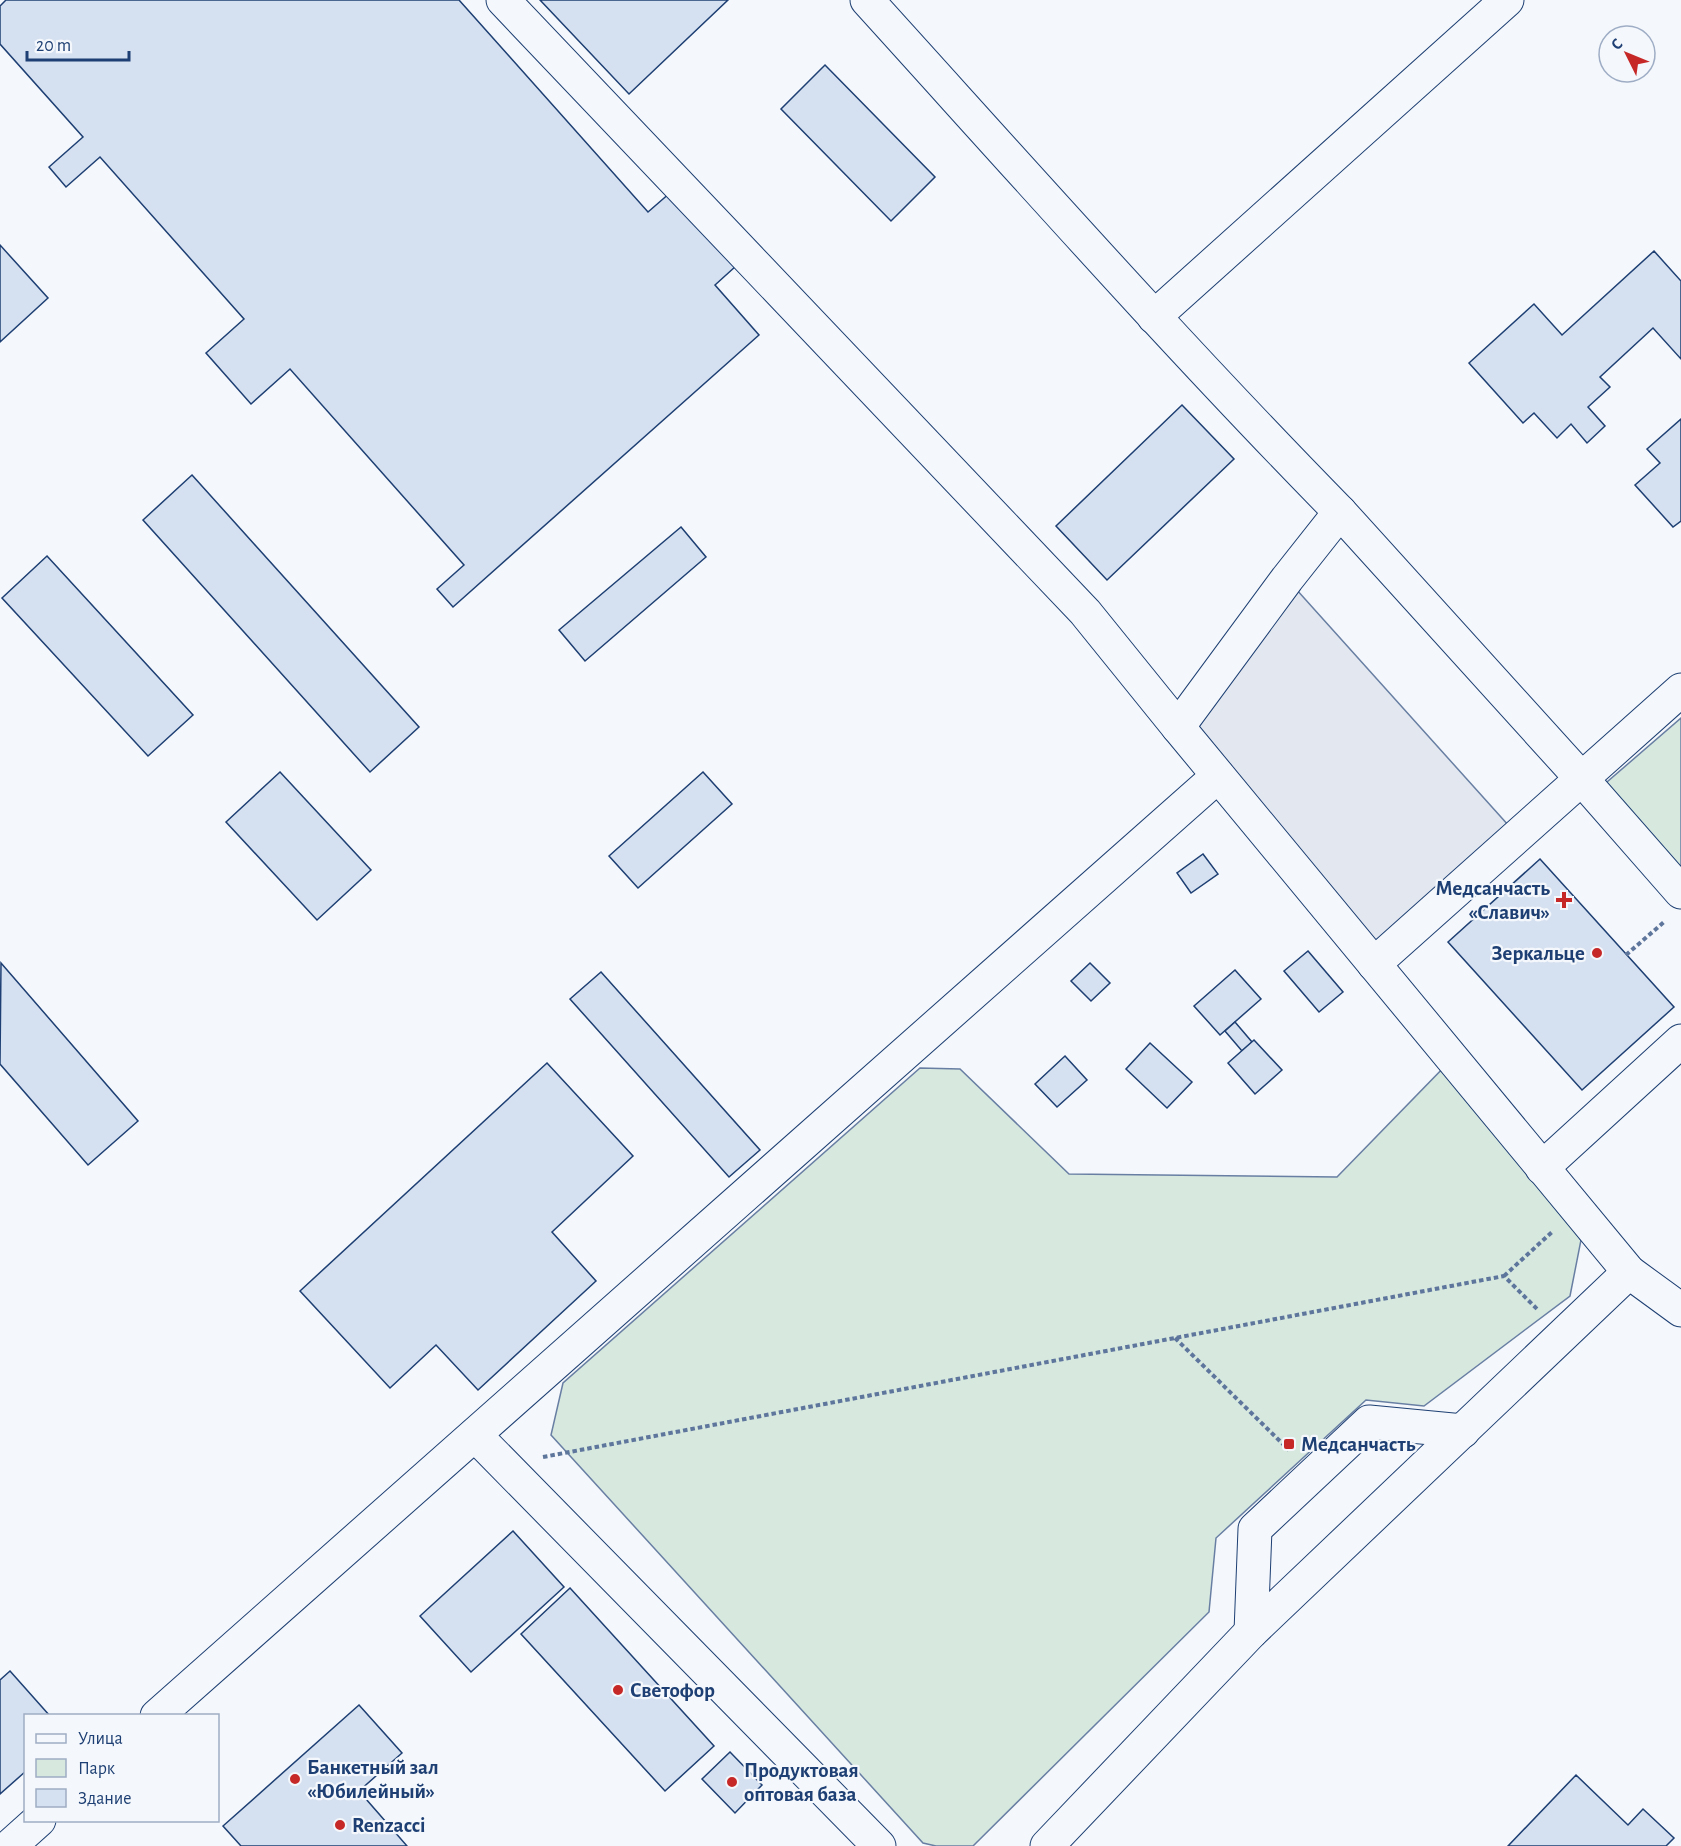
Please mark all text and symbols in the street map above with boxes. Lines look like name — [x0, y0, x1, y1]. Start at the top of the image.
scale bar — [27, 24, 129, 62]
north arrow — [1597, 24, 1657, 84]
text: С — [1608, 36, 1626, 53]
text: 20 m — [36, 37, 71, 55]
place label: Медсанчасть «Славич» — [1436, 878, 1550, 923]
marker: Медсанчасть «Славич» — [1555, 891, 1573, 909]
place label: Зеркальце — [1491, 943, 1585, 964]
marker: Зеркальце — [1590, 946, 1604, 960]
place label: Медсанчасть — [1301, 1434, 1416, 1455]
marker: Медсанчасть — [1282, 1437, 1296, 1451]
place label: Светофор — [630, 1680, 715, 1701]
marker: Светофор — [611, 1683, 625, 1697]
legend — [24, 1714, 219, 1822]
text: Улица — [78, 1730, 123, 1748]
place label: Банкетный зал «Юбилейный» — [307, 1757, 439, 1802]
text: Парк — [78, 1760, 116, 1778]
place label: Продуктовая оптовая база — [744, 1760, 859, 1805]
marker: Банкетный зал «Юбилейный» — [288, 1772, 302, 1786]
marker: Продуктовая оптовая база — [725, 1775, 739, 1789]
text: Здание — [78, 1790, 132, 1808]
place label: Renzacci — [352, 1815, 425, 1836]
marker: Renzacci — [333, 1818, 347, 1832]

